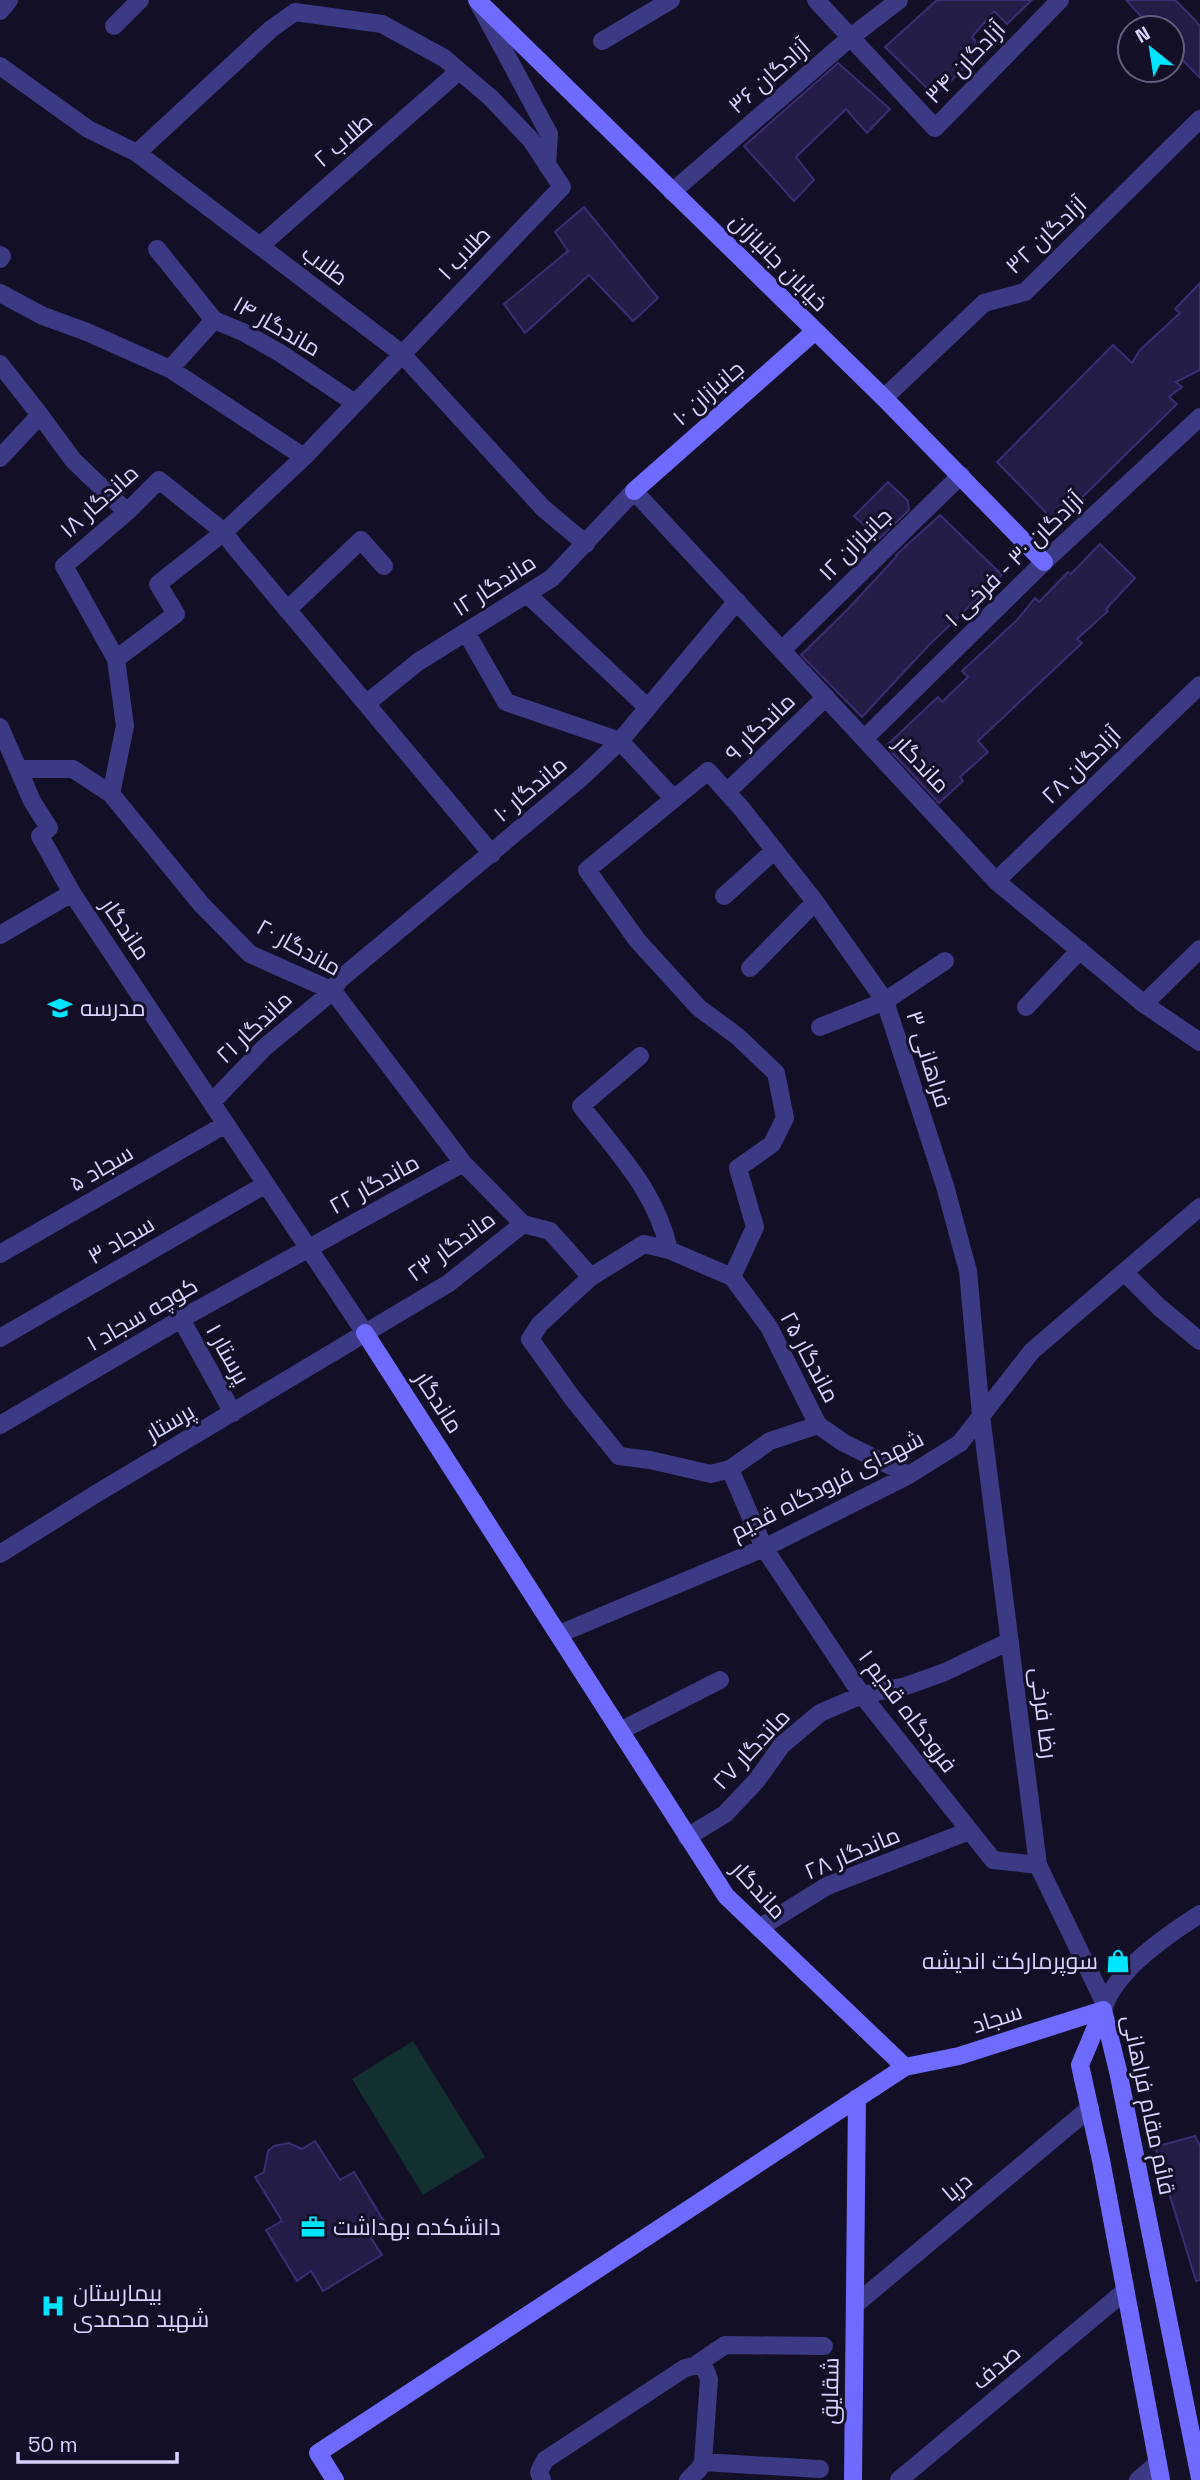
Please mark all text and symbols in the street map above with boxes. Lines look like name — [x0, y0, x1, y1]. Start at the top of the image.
street label: آزادگان ۳۴ — [918, 14, 1012, 110]
north arrow — [1116, 14, 1186, 84]
text: N — [1131, 21, 1155, 49]
street label: آزادگان ۳۶ — [722, 32, 816, 120]
street label: طلاب ۲ — [307, 106, 379, 174]
street label: آزادگان ۳۲ — [999, 190, 1093, 280]
street label: خیابان جانبازان — [723, 206, 835, 318]
street label: طلاب ۱ — [431, 220, 497, 286]
street label: طلاب — [296, 238, 354, 292]
street label: ماندگار ۱۴ — [228, 289, 326, 363]
street label: جانبازان ۱۰ — [666, 354, 750, 432]
street label: ماندگار ۱۸ — [53, 458, 145, 544]
street label: آزادگان ۳۰ - فرخی ۱ — [938, 485, 1090, 633]
street label: جانبازان ۱۲ — [812, 501, 898, 587]
street label: ماندگار ۱۲ — [447, 547, 541, 623]
street label: ماندگار ۹ — [719, 686, 801, 768]
street label: آزادگان ۲۸ — [1035, 720, 1127, 810]
street label: ماندگار — [886, 727, 956, 799]
street label: ماندگار ۱۰ — [487, 750, 573, 828]
street label: ماندگار — [93, 891, 158, 966]
street label: ماندگار ۲۰ — [251, 912, 347, 982]
street label: ماندگار ۲۱ — [210, 984, 298, 1070]
place label: مدرسه — [80, 993, 145, 1023]
school or university icon: مدرسه — [46, 994, 74, 1022]
street label: فراهانی ۳ — [899, 1007, 959, 1111]
street label: سجاد ۵ — [64, 1138, 138, 1198]
street label: ماندگار ۲۲ — [324, 1147, 424, 1221]
street label: ماندگار ۲۳ — [401, 1204, 501, 1288]
street label: سجاد ۳ — [82, 1209, 160, 1271]
street label: کوچه سجاد ۱ — [81, 1270, 203, 1358]
street label: ماندگار ۲۵ — [774, 1306, 846, 1408]
street label: پرستار ۱ — [199, 1318, 257, 1390]
street label: ماندگار — [407, 1363, 470, 1439]
street label: پرستار — [138, 1396, 200, 1449]
street label: شهدای فرودگاه قدیم — [725, 1423, 929, 1548]
street label: فرودگاه قدیم ۱ — [851, 1643, 964, 1779]
street label: رضا فرخی — [1024, 1666, 1064, 1760]
street label: ماندگار ۲۷ — [706, 1702, 796, 1796]
street label: ماندگار ۲۸ — [800, 1820, 904, 1886]
street label: ماندگار — [724, 1853, 793, 1925]
place label: سوپرمارکت اندیشه — [922, 1946, 1098, 1976]
shop icon: سوپرمارکت اندیشه — [1104, 1947, 1132, 1975]
street label: سجاد — [968, 1996, 1026, 2040]
street label: قائم مقام فراهانی — [1114, 2012, 1183, 2198]
street label: دریا — [936, 2166, 978, 2208]
place label: دانشکده بهداشت — [333, 2212, 501, 2242]
office icon: دانشکده بهداشت — [299, 2213, 327, 2241]
place label: بیمارستان شهید محمدی — [73, 2278, 209, 2334]
hospital icon: بیمارستان شهید محمدی — [39, 2292, 67, 2320]
street label: صدف — [965, 2338, 1027, 2396]
street label: شقایق — [814, 2357, 846, 2425]
scale bar — [18, 2420, 177, 2464]
text: 50 m — [28, 2431, 78, 2458]

